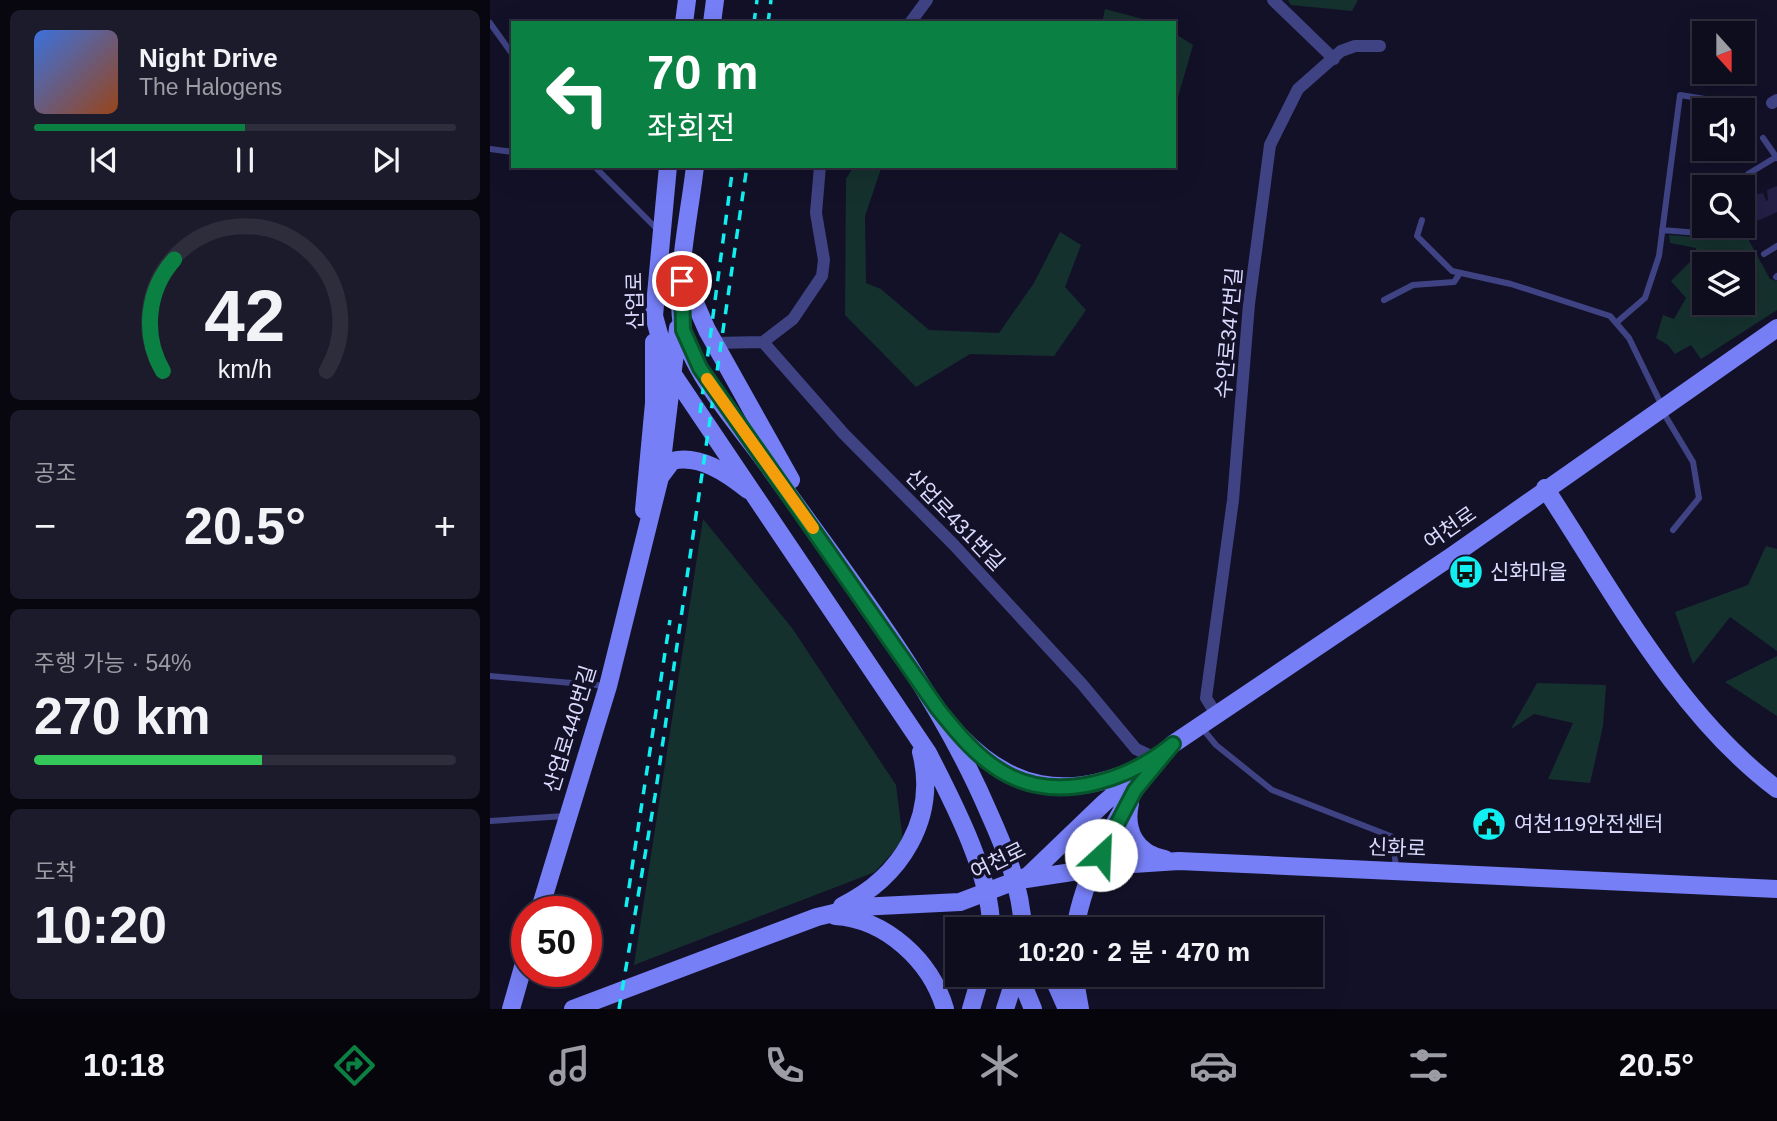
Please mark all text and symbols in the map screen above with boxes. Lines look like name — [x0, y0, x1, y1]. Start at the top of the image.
north arrow — [1692, 21, 1755, 84]
map controls — [1692, 21, 1755, 315]
text: Night Drive — [139, 43, 278, 73]
text: 70 m — [647, 45, 759, 99]
icon: left — [532, 49, 623, 140]
text: The Halogens — [139, 74, 282, 100]
button: sound — [1692, 98, 1755, 161]
text: 좌회전 — [647, 110, 735, 146]
icon: previous — [85, 141, 123, 179]
icon: pause — [226, 141, 264, 179]
icon: next — [367, 141, 405, 179]
button: search — [1692, 175, 1755, 238]
pin — [652, 251, 712, 311]
button: layers — [1692, 252, 1755, 315]
icon: arrive — [663, 262, 701, 300]
street label: 수안로347번길 — [1211, 266, 1246, 400]
street label: 산업로 — [622, 272, 647, 330]
text: 42 — [205, 275, 285, 356]
text: km/h — [218, 354, 272, 382]
text: 공조 — [34, 460, 76, 486]
street label: 산업로431번길 — [901, 464, 1009, 575]
text: 20.5° — [184, 497, 306, 555]
street label: 여천로 — [1419, 502, 1480, 554]
text: − — [34, 505, 56, 547]
text: + — [434, 505, 456, 547]
bus stop icon: 신화마을 — [1447, 553, 1485, 591]
place label: 신화마을 — [1490, 560, 1567, 583]
text: 주행 가능 · 54% — [34, 650, 192, 676]
street label: 산업로440번길 — [539, 663, 600, 795]
text: 270 km — [34, 687, 210, 745]
public building icon: 여천119안전센터 — [1470, 805, 1508, 843]
place label: 여천119안전센터 — [1514, 812, 1663, 835]
position arrow — [1064, 818, 1138, 892]
street label: 신화로 — [1368, 835, 1426, 860]
street label: 여천로 — [967, 838, 1029, 884]
text: 도착 — [34, 859, 76, 885]
text: 10:20 — [34, 896, 167, 954]
speed limit sign: 50 — [511, 896, 602, 987]
text: 10:20 · 2 분 · 470 m — [1018, 937, 1250, 967]
icon: directions — [330, 1041, 379, 1090]
icon: music — [545, 1041, 594, 1090]
icon: phone — [760, 1041, 809, 1090]
icon: climate — [975, 1041, 1024, 1090]
icon: car — [1189, 1041, 1238, 1090]
icon: filters — [1404, 1041, 1453, 1090]
text: 10:18 — [83, 1047, 165, 1083]
text: 20.5° — [1619, 1047, 1694, 1083]

